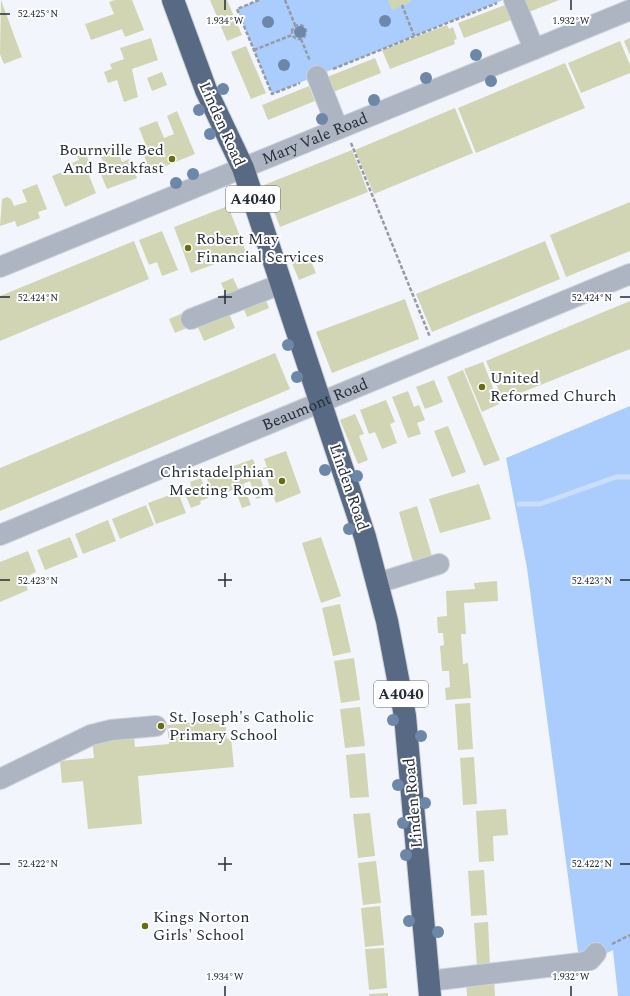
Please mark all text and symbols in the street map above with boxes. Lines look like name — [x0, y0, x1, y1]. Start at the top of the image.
text: 52.425°N — [18, 6, 58, 22]
text: 1.934°W — [206, 13, 244, 29]
text: 1.932°W — [552, 13, 590, 29]
street label: Linden Road — [193, 78, 251, 170]
street label: Mary Vale Road — [258, 106, 372, 171]
place label: Bournville Bed And Breakfast — [59, 138, 164, 180]
marker: Bournville Bed And Breakfast — [167, 154, 177, 164]
road number: A4040 — [226, 186, 280, 212]
place label: Robert May Financial Services — [196, 227, 324, 269]
marker: Robert May Financial Services — [183, 243, 193, 253]
text: 52.424°N — [18, 290, 58, 306]
text: 52.424°N — [572, 290, 612, 306]
place label: United Reformed Church — [490, 366, 616, 408]
street label: Beaumont Road — [258, 372, 372, 437]
marker: United Reformed Church — [477, 382, 487, 392]
street label: Linden Road — [323, 440, 375, 534]
place label: Christadelphian Meeting Room — [160, 460, 274, 502]
marker: Christadelphian Meeting Room — [277, 476, 287, 486]
text: 52.423°N — [18, 573, 58, 589]
text: 52.423°N — [572, 573, 612, 589]
road number: A4040 — [374, 681, 428, 707]
place label: St. Joseph's Catholic Primary School — [169, 705, 314, 747]
marker: St. Joseph's Catholic Primary School — [156, 721, 166, 731]
street label: Linden Road — [397, 757, 429, 849]
text: 52.422°N — [18, 856, 58, 872]
text: 52.422°N — [572, 856, 612, 872]
place label: Kings Norton Girls' School — [153, 905, 249, 947]
marker: Kings Norton Girls' School — [140, 921, 150, 931]
text: 1.934°W — [206, 969, 244, 985]
text: 1.932°W — [552, 969, 590, 985]

